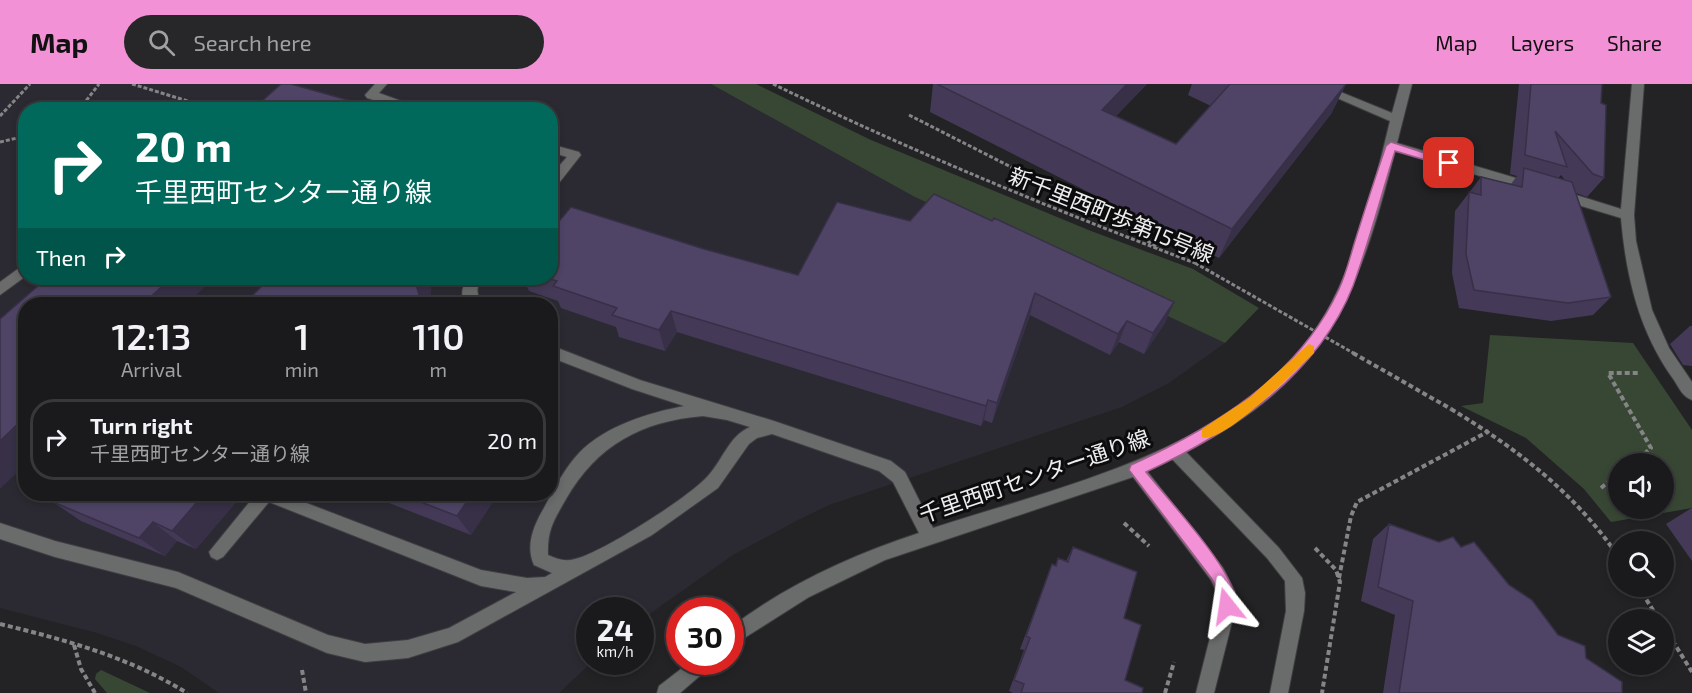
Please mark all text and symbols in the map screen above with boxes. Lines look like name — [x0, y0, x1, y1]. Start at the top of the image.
search box — [124, 15, 544, 69]
text: Map — [30, 25, 88, 59]
icon: search — [145, 26, 178, 59]
text: Search here — [193, 29, 312, 55]
text: Map — [1435, 30, 1477, 55]
text: Layers — [1510, 30, 1574, 55]
text: Share — [1607, 30, 1662, 55]
text: 20 m — [135, 120, 232, 170]
icon: right — [36, 126, 114, 204]
pin — [1423, 137, 1474, 188]
icon: arrive — [1432, 146, 1465, 179]
street label: 新千里西町歩第15号線 — [1006, 161, 1218, 267]
text: 千里西町センター通り線 — [135, 175, 432, 207]
icon: right — [98, 240, 131, 273]
text: Then — [36, 244, 86, 270]
text: 12:13 — [111, 314, 191, 357]
text: 1 — [294, 314, 309, 357]
text: 110 — [412, 314, 465, 357]
text: Arrival — [121, 357, 182, 381]
text: min — [285, 357, 319, 381]
text: m — [430, 357, 447, 381]
text: Turn right — [90, 412, 192, 438]
icon: right — [39, 423, 72, 456]
street label: 千里西町センター通り線 — [915, 423, 1153, 527]
text: 20 m — [487, 427, 537, 453]
text: 千里西町センター通り線 — [90, 441, 310, 465]
map controls — [1608, 453, 1674, 675]
button: sound — [1608, 453, 1674, 519]
button: search — [1608, 531, 1674, 597]
position arrow — [1195, 574, 1259, 638]
speed limit sign: 30 — [666, 597, 744, 675]
button: layers — [1608, 609, 1674, 675]
text: 24 — [597, 611, 633, 647]
text: km/h — [596, 642, 634, 660]

